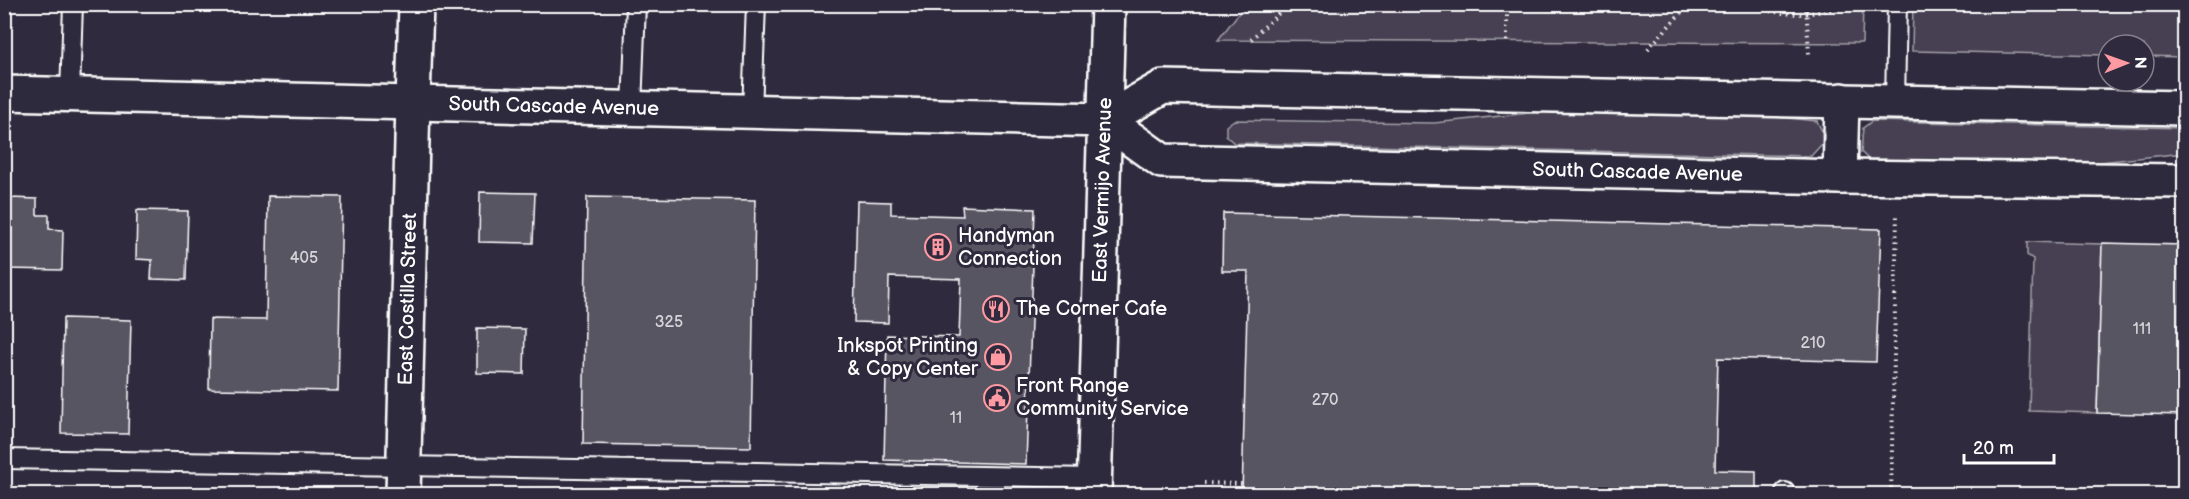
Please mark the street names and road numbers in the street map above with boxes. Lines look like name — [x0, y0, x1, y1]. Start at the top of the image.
street label: South Cascade Avenue — [448, 92, 659, 121]
street label: East Vermijo Avenue — [1088, 97, 1117, 283]
street label: South Cascade Avenue — [1532, 158, 1743, 187]
street label: East Costilla Street — [394, 213, 422, 386]

